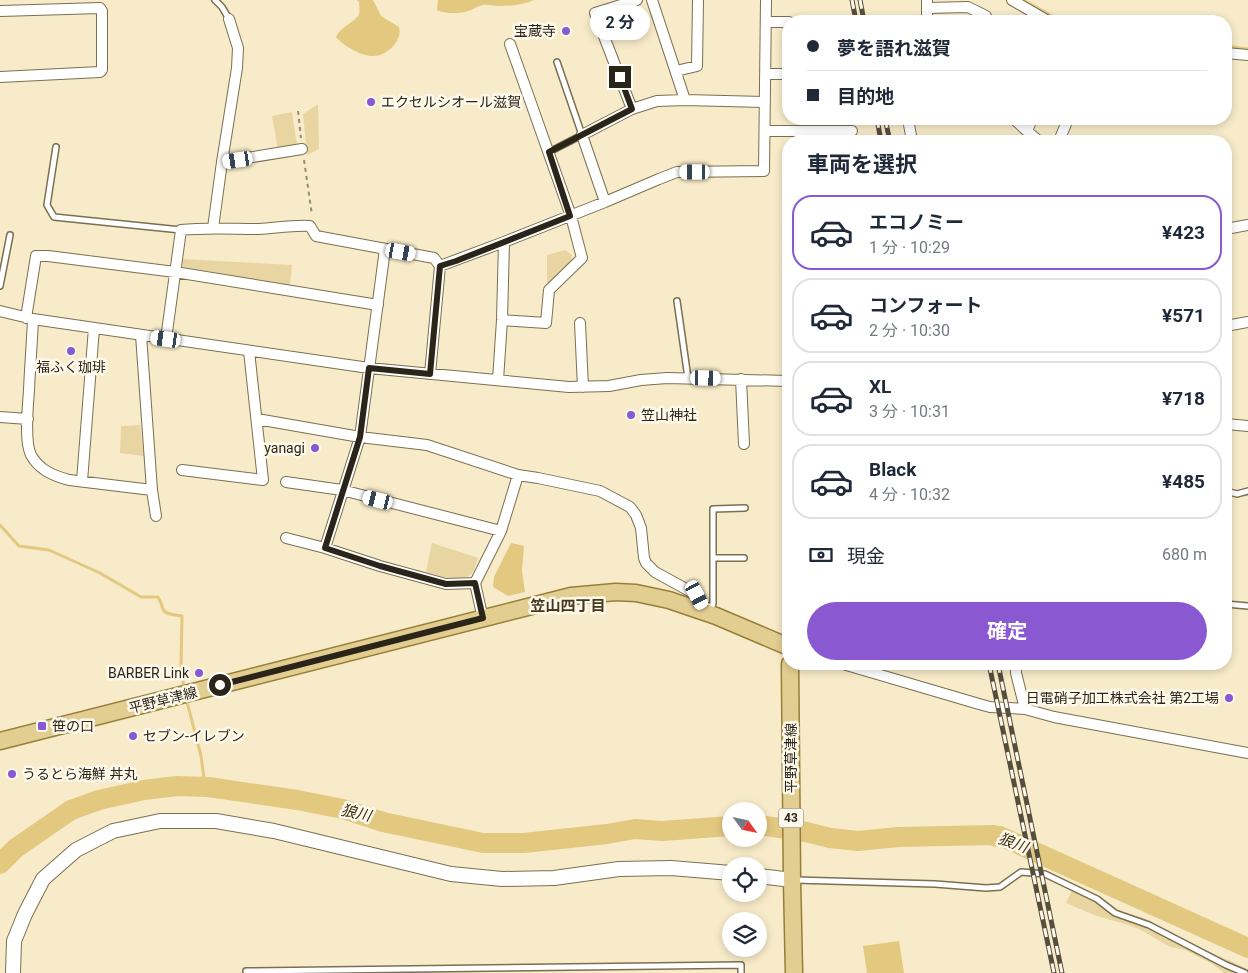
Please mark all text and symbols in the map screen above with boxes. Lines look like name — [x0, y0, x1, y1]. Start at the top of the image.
callout: 2 分 — [590, 5, 650, 40]
text: 2 分 — [605, 13, 635, 32]
place label: 宝蔵寺 — [514, 23, 556, 39]
marker: 宝蔵寺 — [560, 25, 572, 37]
text: 夢を語れ滋賀 — [837, 37, 951, 60]
route end — [609, 66, 631, 88]
text: 目的地 — [837, 85, 894, 108]
place label: エクセルシオール滋賀 — [381, 94, 521, 110]
marker: エクセルシオール滋賀 — [365, 96, 377, 108]
car — [222, 150, 253, 170]
text: 車両を選択 — [807, 152, 917, 177]
car — [680, 165, 710, 180]
icon: car — [809, 210, 854, 255]
text: エコノミー — [869, 211, 964, 234]
text: ¥423 — [1162, 221, 1205, 244]
text: 1 分 · 10:29 — [869, 238, 950, 257]
car — [384, 242, 417, 262]
icon: car — [809, 293, 854, 338]
text: コンフォート — [869, 294, 982, 317]
text: ¥571 — [1162, 304, 1205, 327]
text: 2 分 · 10:30 — [869, 321, 950, 340]
car — [150, 329, 181, 349]
marker: 福ふく珈琲 — [65, 345, 77, 357]
place label: 福ふく珈琲 — [36, 359, 106, 375]
car — [690, 370, 721, 386]
text: XL — [869, 375, 891, 398]
icon: car — [809, 376, 854, 421]
text: ¥718 — [1162, 387, 1205, 410]
text: 3 分 · 10:31 — [869, 402, 950, 421]
place label: 笠山神社 — [641, 407, 697, 423]
marker: 笠山神社 — [625, 409, 637, 421]
place label: yanagi — [264, 440, 305, 456]
marker: yanagi — [309, 442, 321, 454]
text: Black — [869, 458, 916, 481]
icon: car — [809, 459, 854, 504]
text: ¥485 — [1162, 470, 1205, 493]
text: 4 分 · 10:32 — [869, 485, 950, 504]
car — [361, 489, 394, 511]
icon: cash — [807, 541, 835, 569]
text: 現金 — [847, 545, 885, 568]
text: 680 m — [1162, 545, 1207, 564]
car — [683, 578, 710, 612]
district label: 笠山四丁目 — [530, 597, 606, 615]
button: 確定 — [807, 602, 1207, 660]
place label: BARBER Link — [108, 665, 190, 681]
marker: BARBER Link — [193, 667, 205, 679]
route start — [209, 674, 231, 696]
street label: 平野草津線 — [127, 684, 199, 716]
place label: 日電硝子加工株式会社 第2工場 — [1026, 690, 1219, 706]
marker: 日電硝子加工株式会社 第2工場 — [1223, 692, 1235, 704]
place label: 笹の口 — [52, 718, 94, 734]
marker: 笹の口 — [36, 720, 48, 732]
street label: 平野草津線 — [783, 723, 799, 793]
place label: セブン-イレブン — [143, 728, 245, 744]
marker: セブン-イレブン — [127, 730, 139, 742]
place label: うるとら海鮮 丼丸 — [22, 766, 137, 782]
marker: うるとら海鮮 丼丸 — [6, 768, 18, 780]
water label: 狼川 — [339, 801, 375, 826]
north arrow — [722, 802, 768, 848]
map controls — [722, 802, 767, 957]
road number: 43 — [778, 808, 804, 828]
water label: 狼川 — [996, 829, 1032, 857]
button: locate — [722, 857, 767, 902]
button: layers — [722, 912, 767, 957]

